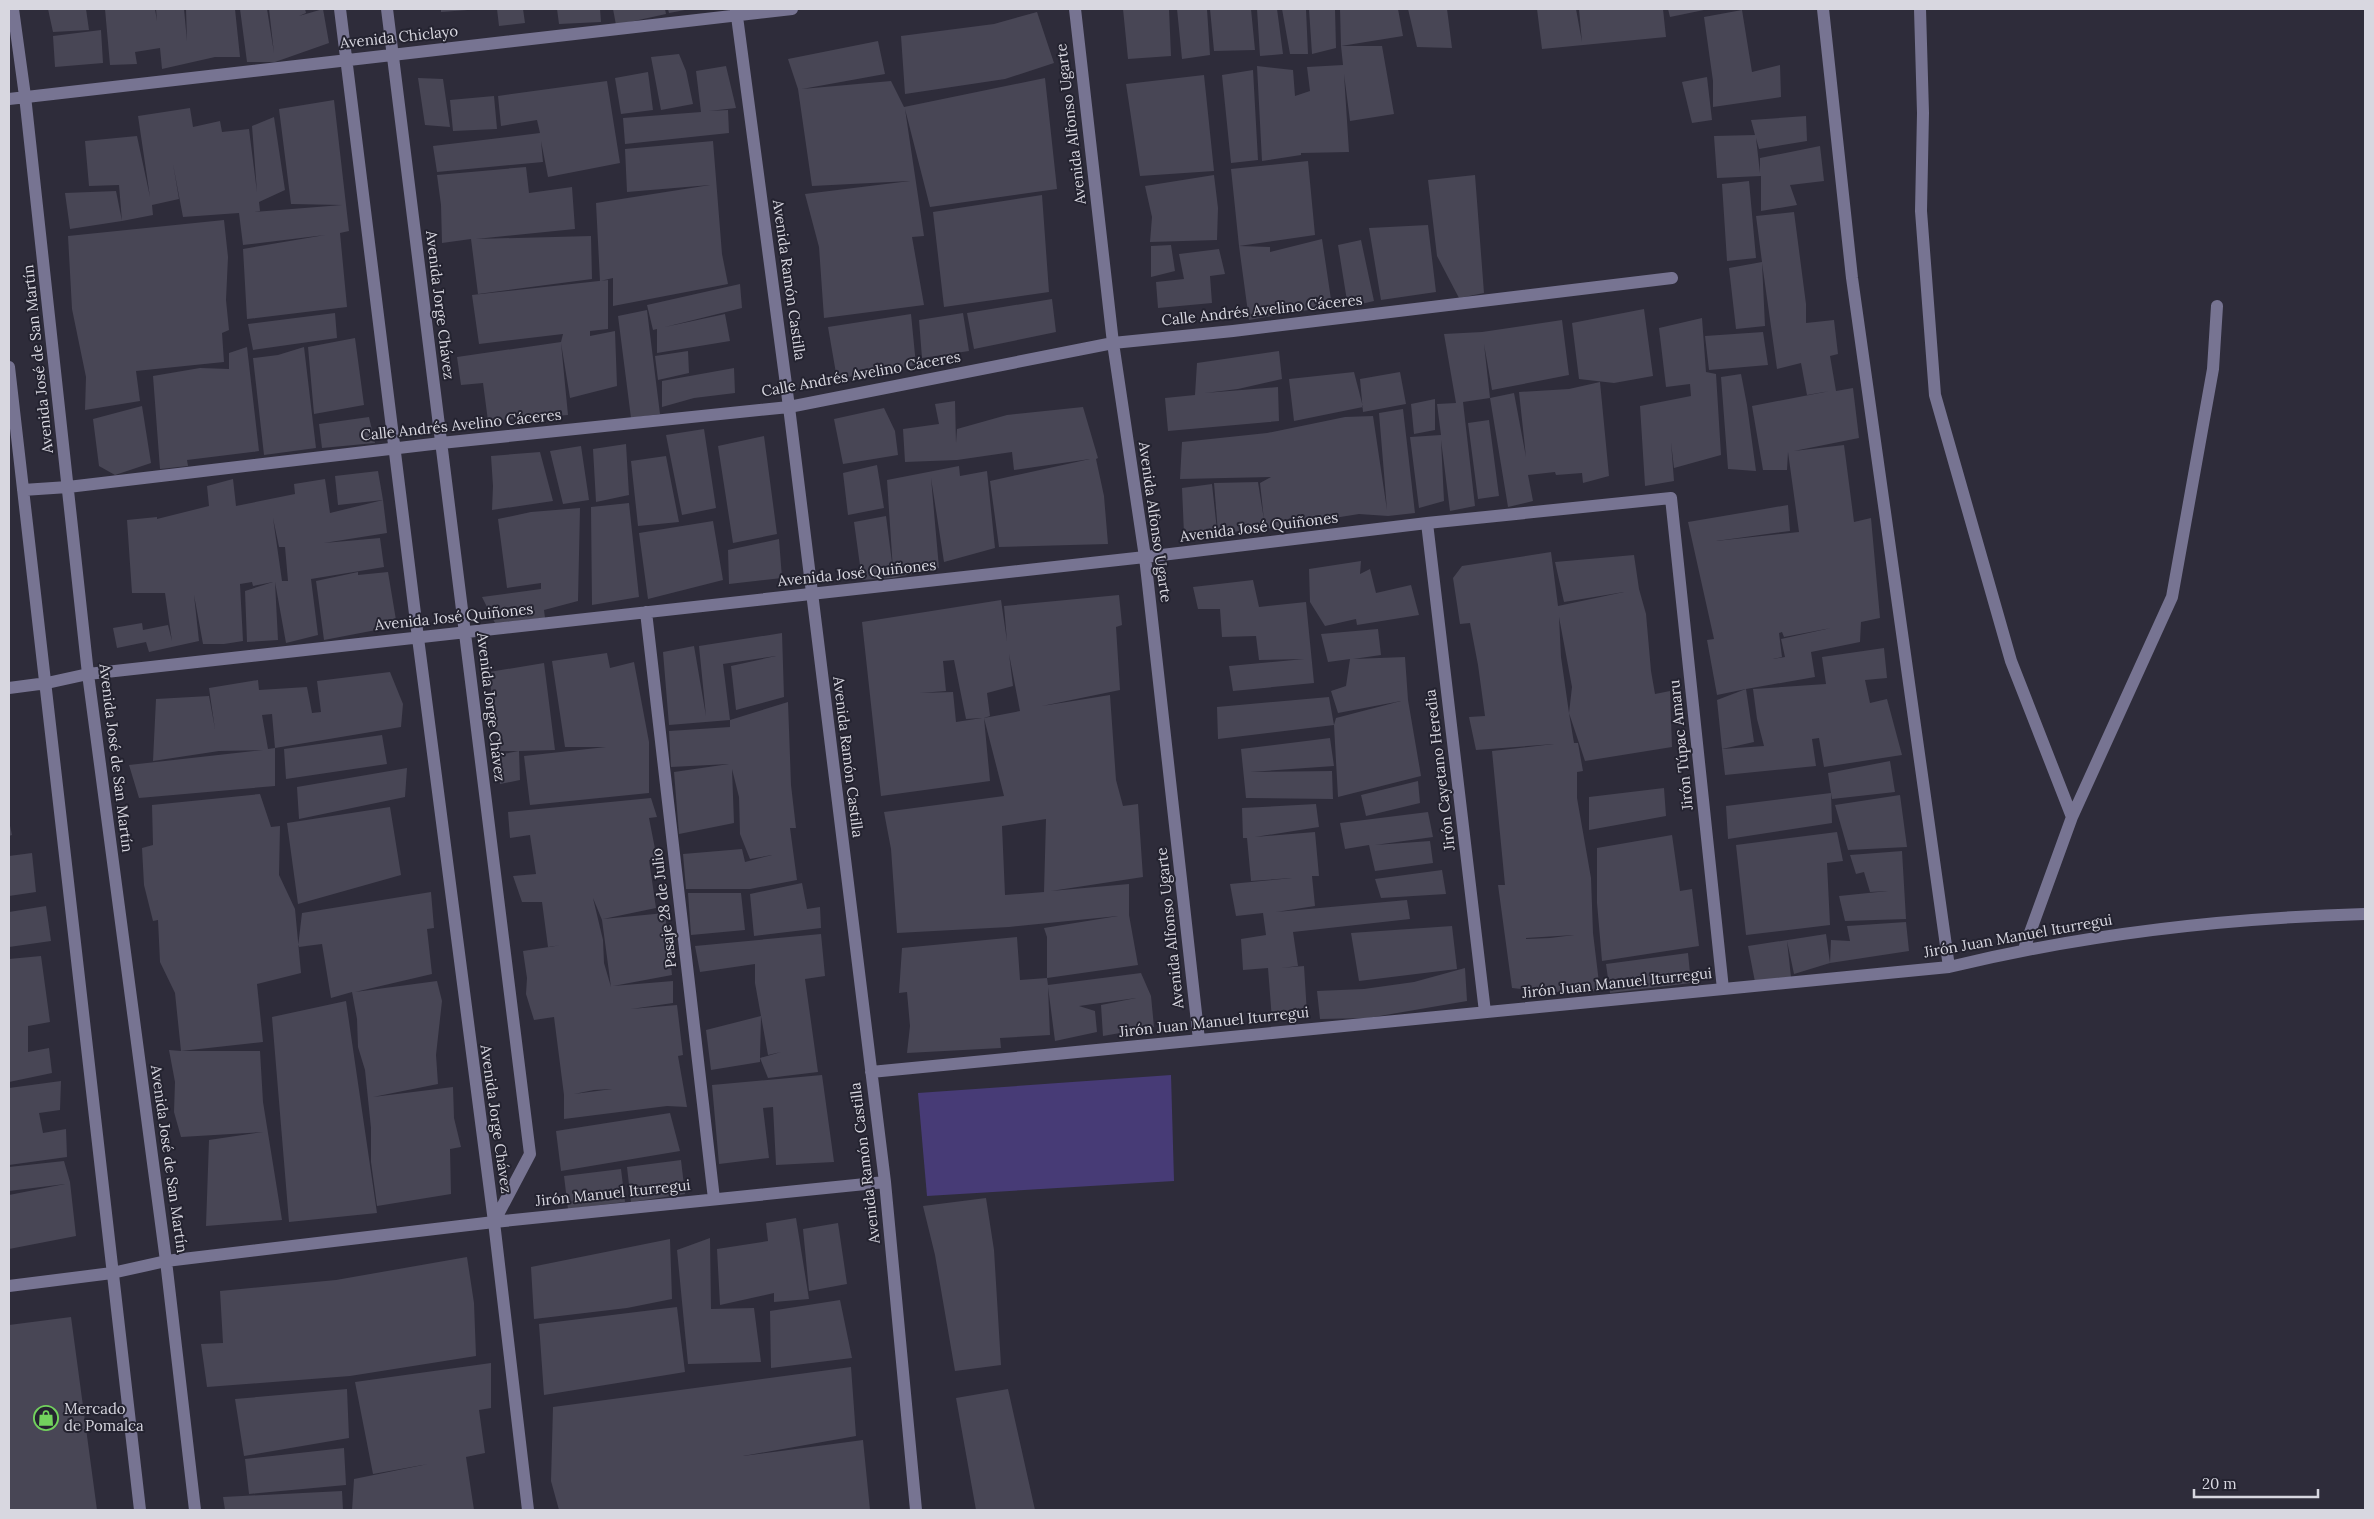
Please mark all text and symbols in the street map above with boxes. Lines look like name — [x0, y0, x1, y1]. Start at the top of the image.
street label: Avenida Chiclayo — [338, 21, 459, 52]
street label: Avenida Alfonso Ugarte — [1051, 42, 1090, 207]
street label: Avenida Ramón Castilla — [769, 197, 810, 362]
street label: Avenida Jorge Chávez — [422, 228, 459, 381]
street label: Avenida José de San Martín — [18, 264, 57, 455]
street label: Calle Andrés Avelino Cáceres — [1161, 289, 1363, 330]
street label: Calle Andrés Avelino Cáceres — [760, 347, 962, 400]
street label: Calle Andrés Avelino Cáceres — [360, 404, 562, 445]
street label: Avenida Alfonso Ugarte — [1135, 439, 1176, 604]
street label: Avenida José Quiñones — [1178, 507, 1339, 546]
street label: Avenida José Quiñones — [776, 555, 937, 590]
street label: Avenida José Quiñones — [373, 599, 534, 634]
street label: Avenida Jorge Chávez — [473, 630, 510, 783]
street label: Avenida José de San Martín — [95, 662, 137, 853]
street label: Avenida Ramón Castilla — [829, 674, 868, 839]
street label: Jirón Túpac Amaru — [1664, 679, 1697, 812]
street label: Jirón Cayetano Heredia — [1420, 688, 1459, 853]
street label: Avenida Alfonso Ugarte — [1152, 846, 1188, 1011]
street label: Pasaje 28 de Julio — [647, 847, 680, 969]
street label: Jirón Juan Manuel Iturregui — [1921, 910, 2114, 962]
street label: Jirón Juan Manuel Iturregui — [1520, 963, 1713, 1002]
street label: Jirón Juan Manuel Iturregui — [1117, 1002, 1310, 1041]
street label: Avenida Jorge Chávez — [477, 1042, 516, 1195]
street label: Avenida José de San Martín — [147, 1063, 192, 1254]
street label: Avenida Ramón Castilla — [845, 1081, 884, 1246]
street label: Jirón Manuel Iturregui — [534, 1175, 691, 1210]
place label: Mercado de Pomalca — [64, 1399, 144, 1435]
shop icon: Mercado de Pomalca — [33, 1405, 59, 1431]
scale bar — [2194, 1466, 2318, 1498]
text: 20 m — [2202, 1474, 2237, 1493]

